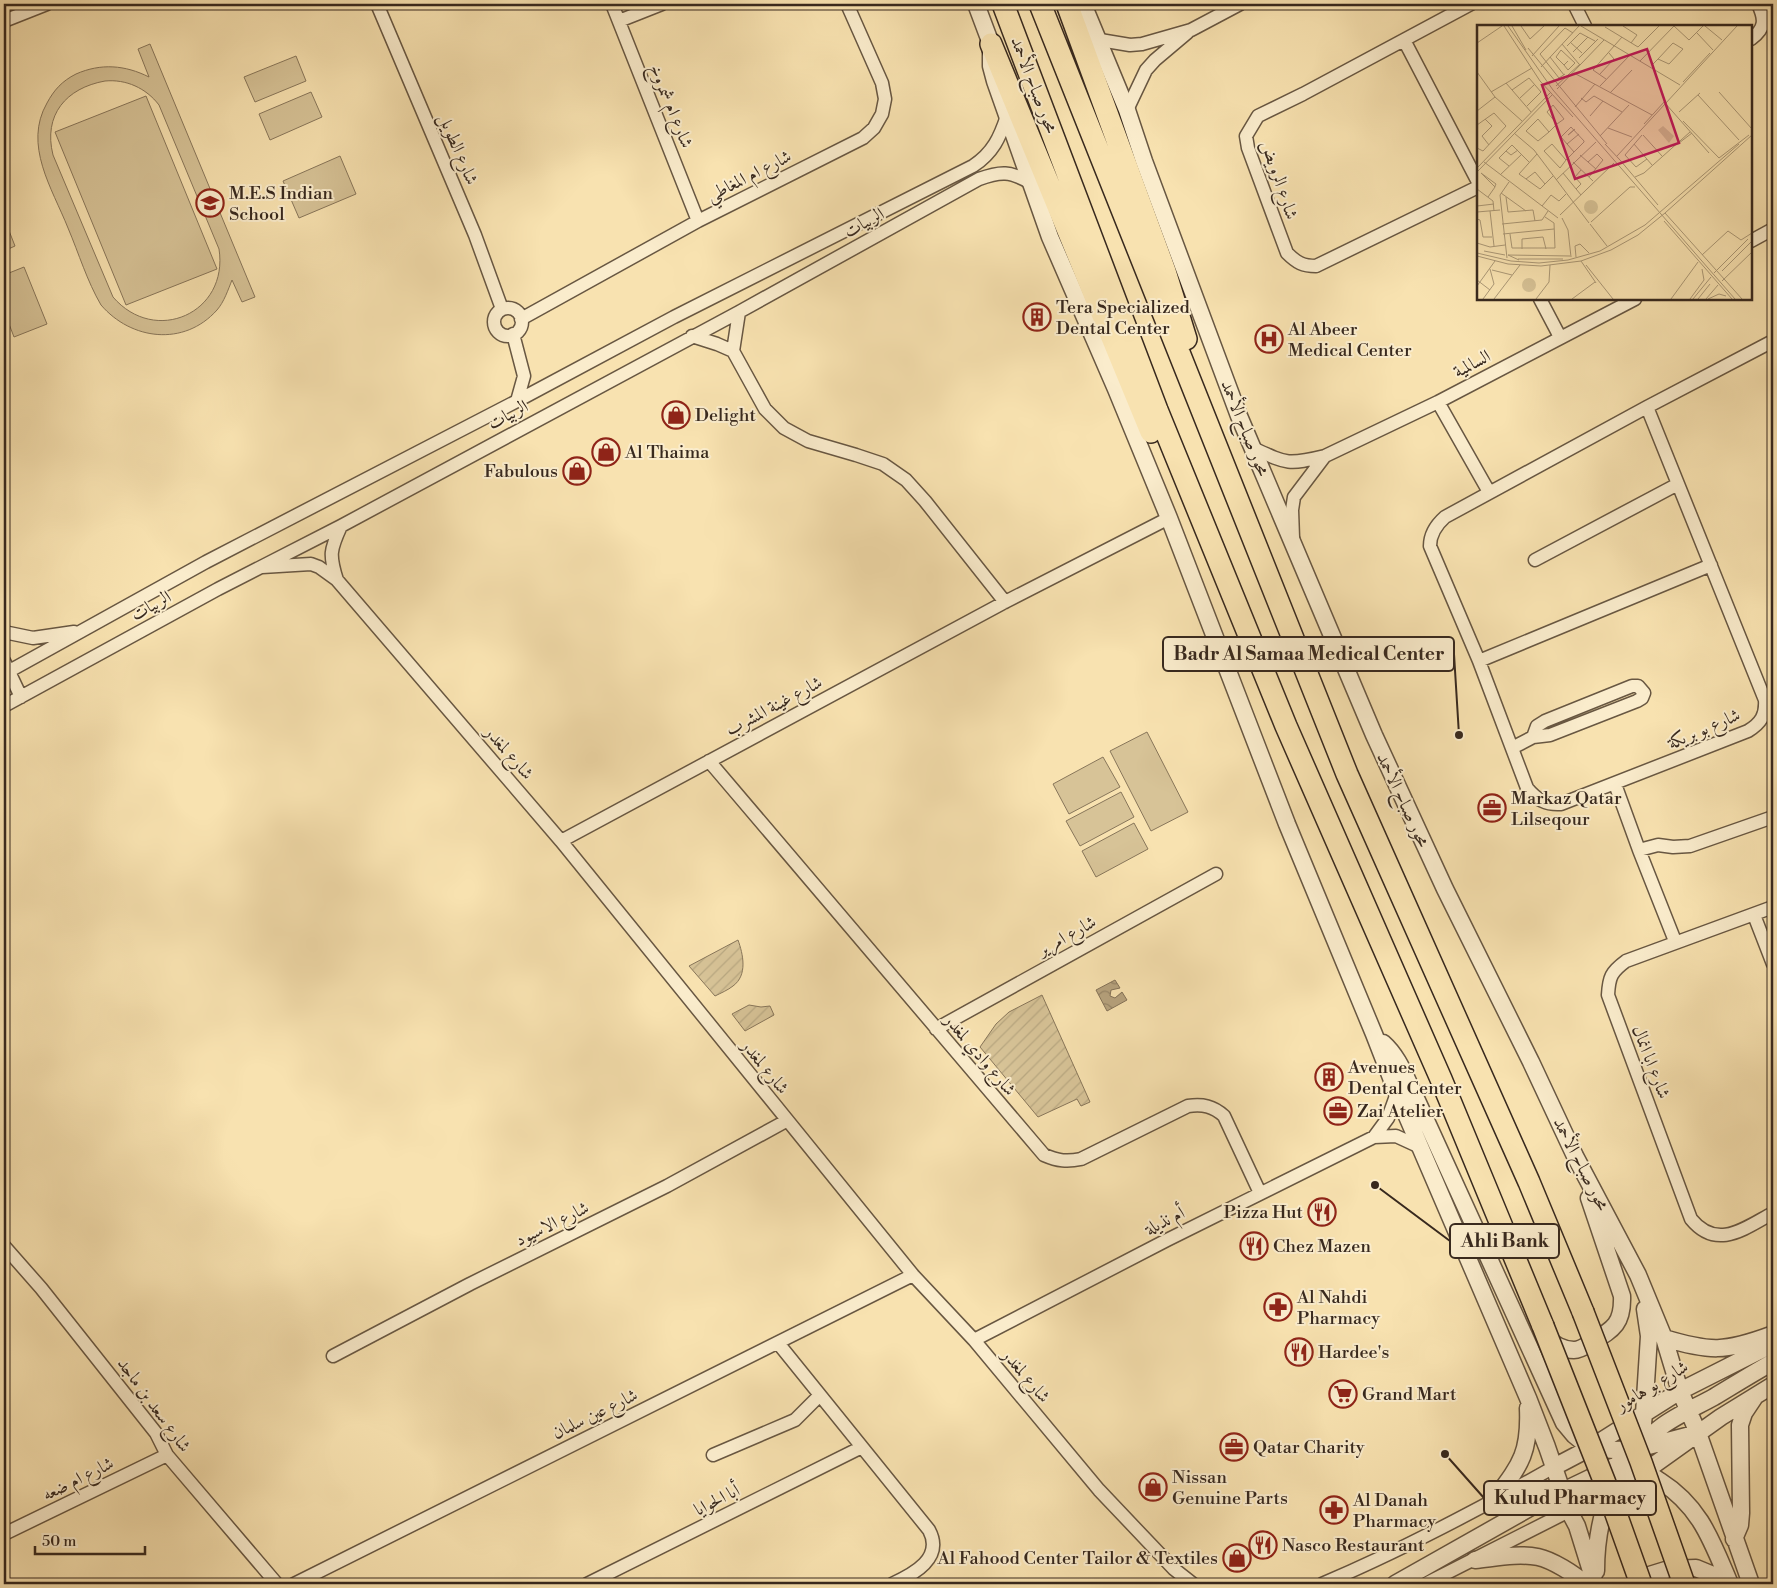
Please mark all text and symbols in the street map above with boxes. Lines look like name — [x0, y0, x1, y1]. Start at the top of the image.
inset map — [1477, 25, 1752, 300]
street label: محور صباح الأحمد — [1001, 33, 1065, 138]
street label: شارع ام شمروخ — [640, 61, 698, 153]
street label: شارع الطويل — [430, 110, 483, 189]
street label: شارع الرويض — [1252, 137, 1303, 224]
street label: شارع ام المغاطي — [703, 145, 798, 212]
place label: M.E.S Indian School — [229, 182, 333, 226]
school or university icon: M.E.S Indian School — [195, 188, 225, 218]
street label: الربيات — [840, 203, 888, 243]
place label: Tera Specialized Dental Center — [1056, 296, 1191, 340]
building icon: Tera Specialized Dental Center — [1022, 302, 1052, 332]
place label: Al Abeer Medical Center — [1287, 318, 1412, 362]
hospital icon: Al Abeer Medical Center — [1254, 324, 1284, 354]
street label: السالمية — [1449, 345, 1495, 383]
street label: محور صباح الأحمد — [1212, 376, 1277, 481]
street label: الربيات — [484, 395, 532, 435]
shop icon: Delight — [661, 400, 691, 430]
place label: Delight — [695, 404, 756, 427]
shop icon: Al Thaima — [591, 437, 621, 467]
place label: Al Thaima — [624, 441, 710, 464]
shop icon: Fabulous — [562, 456, 592, 486]
place label: Fabulous — [484, 460, 558, 483]
street label: الربيات — [127, 586, 175, 626]
callout: Badr Al Samaa Medical Center — [1163, 637, 1454, 671]
text: Badr Al Samaa Medical Center — [1173, 642, 1445, 666]
street label: شارع غينة المشرب — [722, 671, 828, 744]
street label: شارع بو بريكة — [1663, 703, 1745, 758]
street label: شارع لمغدر — [476, 720, 539, 787]
street label: محور صباح الأحمد — [1367, 748, 1437, 853]
place label: Markaz Qatar Lilseqour — [1511, 787, 1622, 831]
office icon: Markaz Qatar Lilseqour — [1477, 793, 1507, 823]
street label: شارع امرير — [1032, 910, 1102, 965]
street label: شارع وادي لمغدر — [935, 1008, 1021, 1103]
street label: شارع ابا انمال — [1624, 1022, 1676, 1103]
street label: شارع لمغدر — [732, 1033, 794, 1101]
place label: Avenues Dental Center — [1347, 1056, 1462, 1100]
building icon: Avenues Dental Center — [1314, 1062, 1344, 1092]
office icon: Zai Atelier — [1323, 1096, 1353, 1126]
place label: Zai Atelier — [1357, 1100, 1443, 1123]
street label: محور صباح الأحمد — [1544, 1113, 1616, 1216]
street label: شارع الاسيود — [511, 1196, 594, 1254]
restaurant icon: Pizza Hut — [1307, 1197, 1337, 1227]
street label: أم نذيلة — [1139, 1199, 1191, 1245]
place label: Pizza Hut — [1224, 1201, 1304, 1224]
callout: Ahli Bank — [1450, 1224, 1559, 1258]
text: Ahli Bank — [1460, 1229, 1550, 1253]
restaurant icon: Chez Mazen — [1239, 1231, 1269, 1261]
place label: Chez Mazen — [1273, 1235, 1371, 1258]
place label: Al Nahdi Pharmacy — [1296, 1286, 1380, 1330]
pharmacy icon: Al Nahdi Pharmacy — [1263, 1292, 1293, 1322]
restaurant icon: Hardee's — [1284, 1337, 1314, 1367]
place label: Hardee's — [1318, 1341, 1390, 1364]
street label: شارع لمغدر — [993, 1343, 1055, 1410]
street label: شارع سعد بن ماجد — [109, 1353, 196, 1459]
street label: شارع بو هامور — [1610, 1355, 1694, 1420]
supermarket icon: Grand Mart — [1328, 1379, 1358, 1409]
street label: شارع عين سلمان — [548, 1383, 643, 1447]
place label: Grand Mart — [1362, 1383, 1457, 1406]
office icon: Qatar Charity — [1219, 1432, 1249, 1462]
place label: Qatar Charity — [1253, 1436, 1365, 1459]
street label: شارع ام ضعه — [38, 1452, 119, 1510]
place label: Nissan Genuine Parts — [1172, 1466, 1288, 1510]
shop icon: Nissan Genuine Parts — [1138, 1472, 1168, 1502]
street label: أبا الحوايا — [689, 1477, 744, 1521]
callout: Kulud Pharmacy — [1484, 1481, 1656, 1515]
text: Kulud Pharmacy — [1494, 1486, 1647, 1510]
place label: Al Danah Pharmacy — [1352, 1489, 1436, 1533]
pharmacy icon: Al Danah Pharmacy — [1319, 1495, 1349, 1525]
scale bar — [35, 1523, 145, 1555]
restaurant icon: Nasco Restaurant — [1248, 1530, 1278, 1560]
text: 50 m — [42, 1532, 76, 1551]
place label: Nasco Restaurant — [1282, 1534, 1425, 1557]
shop icon: Al Fahood Center Tailor & Textiles — [1222, 1543, 1252, 1573]
place label: Al Fahood Center Tailor & Textiles — [936, 1547, 1218, 1570]

